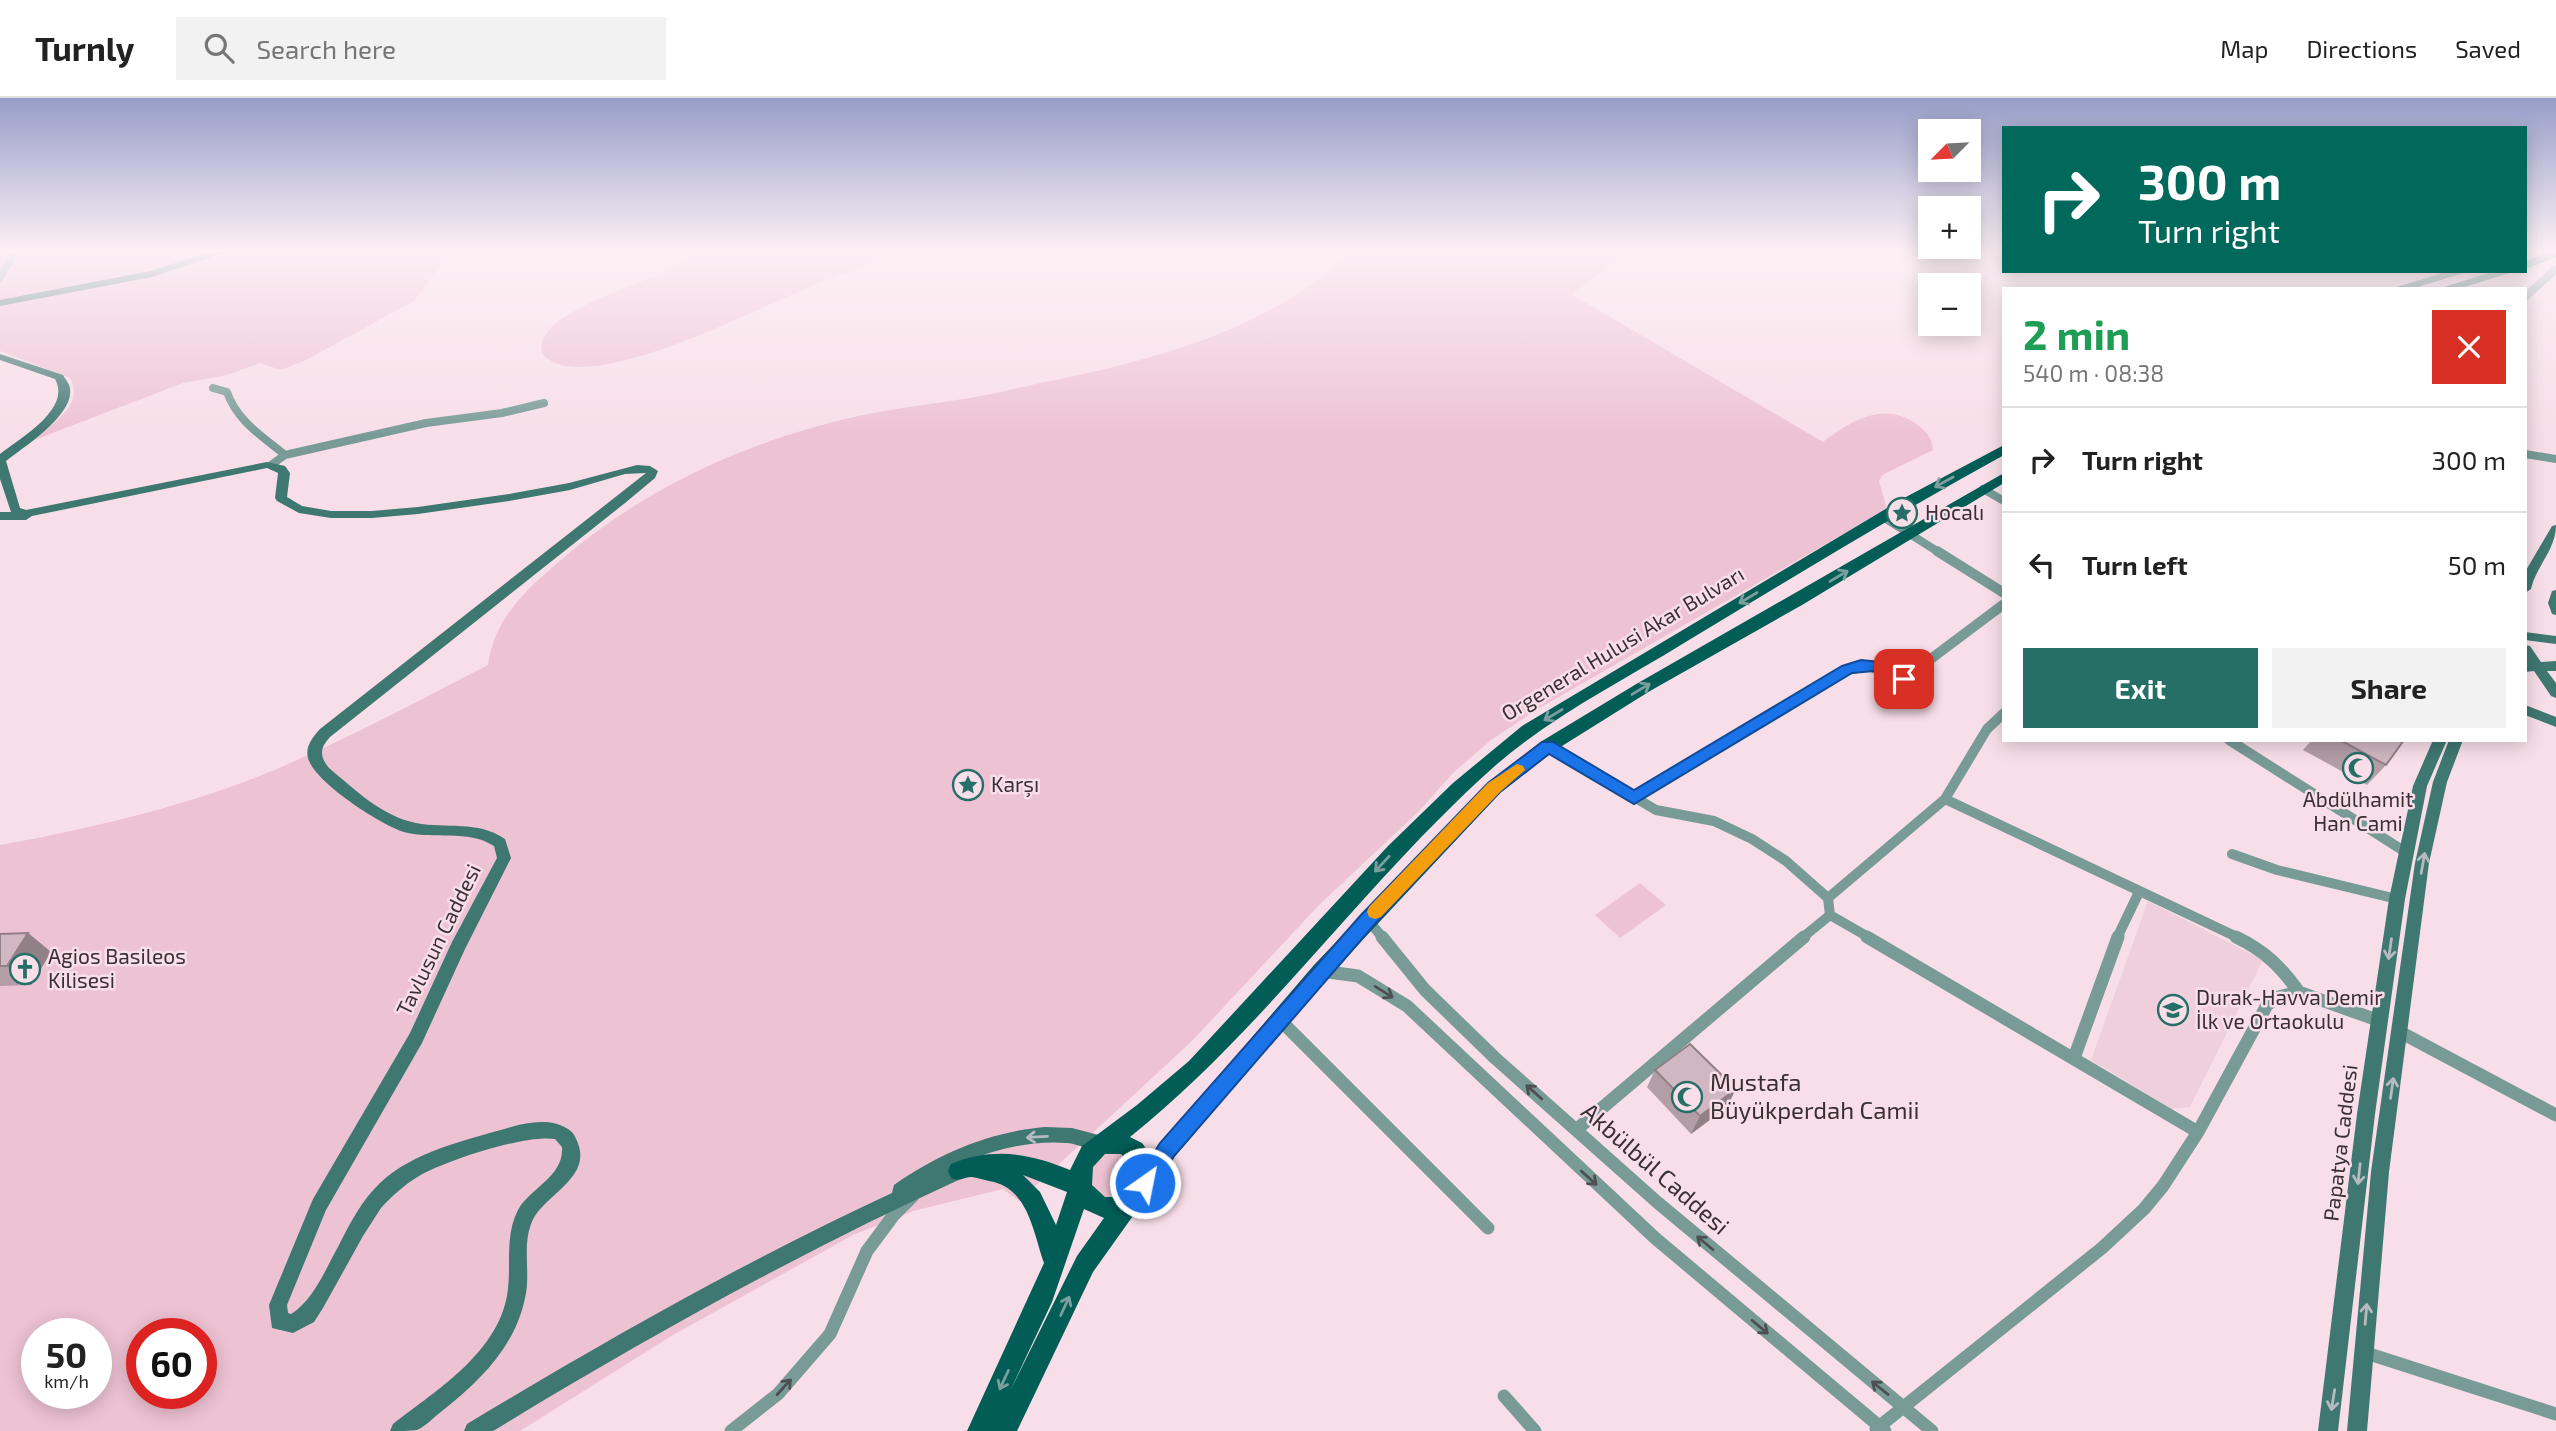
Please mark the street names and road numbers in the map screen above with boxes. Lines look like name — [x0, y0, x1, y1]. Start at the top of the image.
street label: Orgeneral Hulusi Akar Bulvarı — [1497, 560, 1748, 725]
street label: Tavlusun Caddesi — [390, 860, 485, 1019]
street label: Papatya Caddesi — [2318, 1063, 2362, 1222]
street label: Akbülbül Caddesi — [1576, 1096, 1736, 1240]

